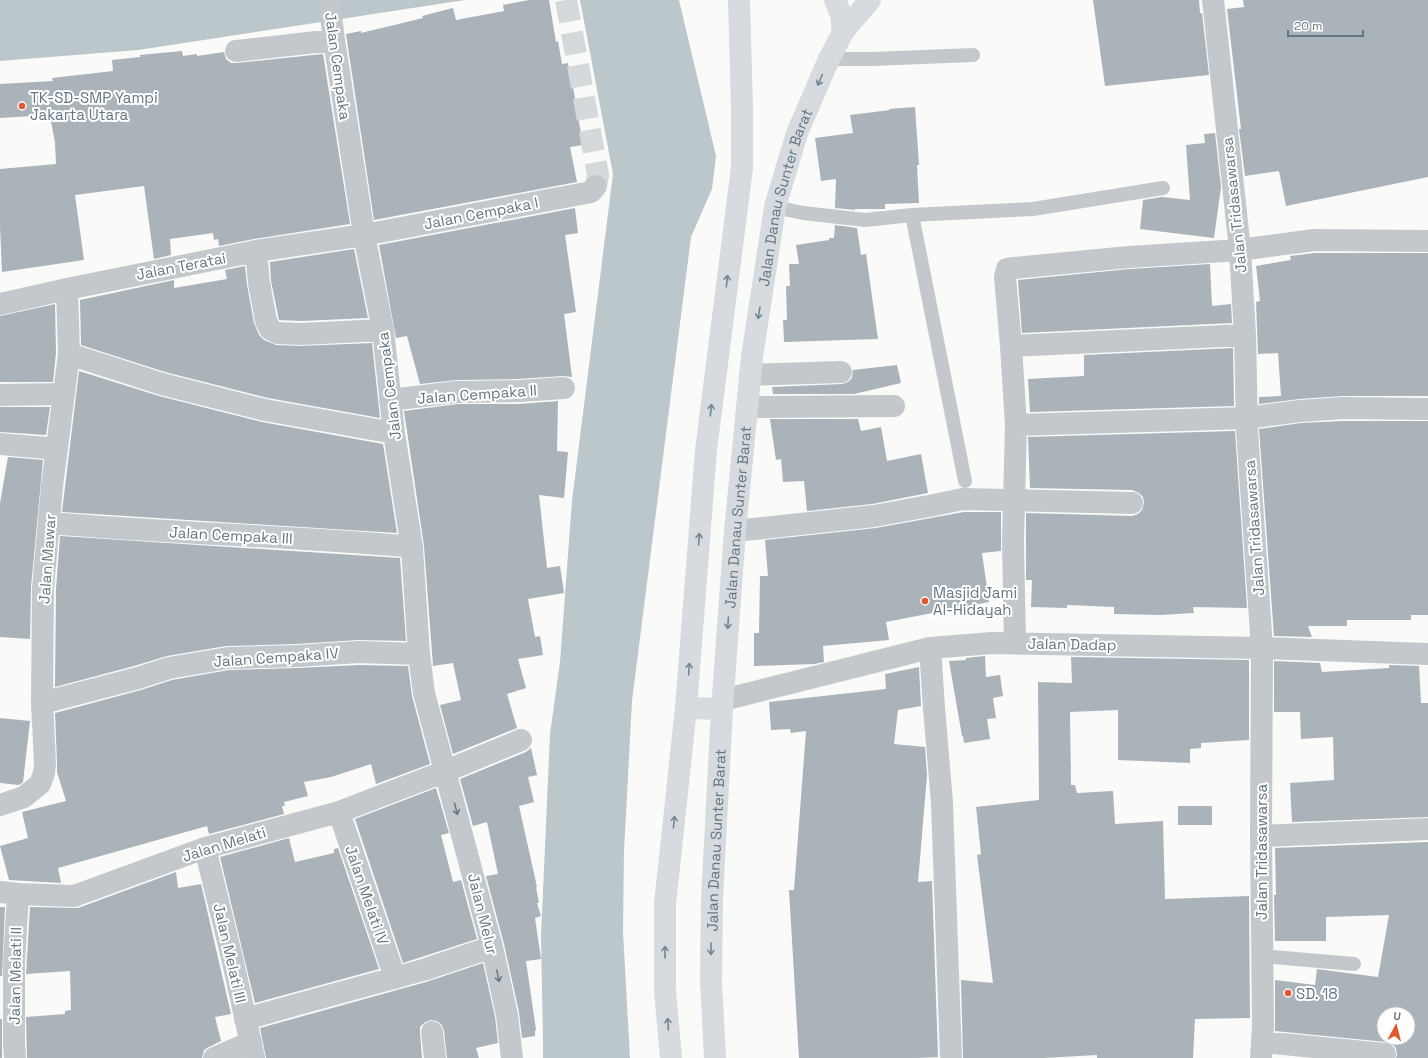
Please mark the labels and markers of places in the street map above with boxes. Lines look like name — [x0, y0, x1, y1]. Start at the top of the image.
place label: TK-SD-SMP Yampi Jakarta Utara — [30, 88, 158, 124]
marker: TK-SD-SMP Yampi Jakarta Utara — [17, 101, 27, 111]
place label: Masjid Jami Al-Hidayah — [933, 583, 1017, 619]
marker: Masjid Jami Al-Hidayah — [920, 596, 930, 606]
place label: SD. 18 — [1296, 984, 1338, 1003]
marker: SD. 18 — [1283, 988, 1293, 998]

